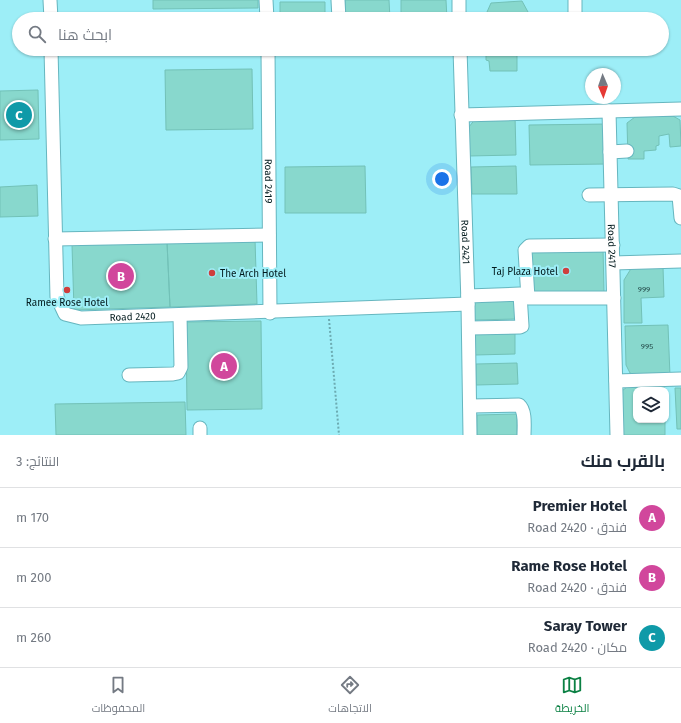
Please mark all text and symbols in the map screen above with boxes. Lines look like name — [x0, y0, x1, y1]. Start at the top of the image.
search box — [12, 12, 669, 56]
icon: search — [26, 23, 48, 45]
text: ابحث هنا — [58, 26, 112, 44]
north arrow — [585, 68, 621, 104]
pin: C — [6, 100, 32, 130]
street label: Road 2419 — [262, 159, 274, 203]
your location — [432, 169, 452, 189]
street label: Road 2421 — [458, 219, 472, 264]
street label: Road 2417 — [605, 224, 618, 269]
pin: B — [108, 261, 134, 291]
place label: Taj Plaza Hotel — [492, 266, 558, 278]
marker: Taj Plaza Hotel — [561, 266, 571, 276]
marker: The Arch Hotel — [207, 268, 217, 278]
place label: The Arch Hotel — [220, 268, 286, 280]
marker: Ramee Rose Hotel — [62, 285, 72, 295]
house number: 999 — [638, 285, 650, 294]
place label: Ramee Rose Hotel — [26, 297, 108, 309]
street label: Road 2420 — [109, 310, 156, 324]
house number: 995 — [641, 342, 653, 351]
pin: A — [211, 351, 237, 381]
map controls — [633, 387, 669, 423]
button: layers — [633, 387, 669, 423]
text: بالقرب منك — [581, 451, 665, 472]
text: النتائج: 3 — [16, 454, 59, 469]
text: Premier Hotel — [533, 497, 627, 515]
text: 170 m — [16, 510, 49, 525]
text: A — [648, 510, 656, 525]
text: فندق · Road 2420 — [527, 520, 627, 535]
text: Rame Rose Hotel — [511, 557, 627, 575]
text: 200 m — [16, 570, 52, 585]
text: B — [648, 570, 656, 585]
text: فندق · Road 2420 — [527, 580, 627, 595]
text: Saray Tower — [544, 617, 627, 635]
text: 260 m — [16, 630, 51, 645]
text: C — [648, 630, 656, 645]
text: مكان · Road 2420 — [528, 640, 627, 655]
tab: المحفوظات — [92, 674, 145, 718]
tab: الاتجاهات — [328, 674, 372, 718]
tab: الخريطة — [555, 674, 589, 718]

